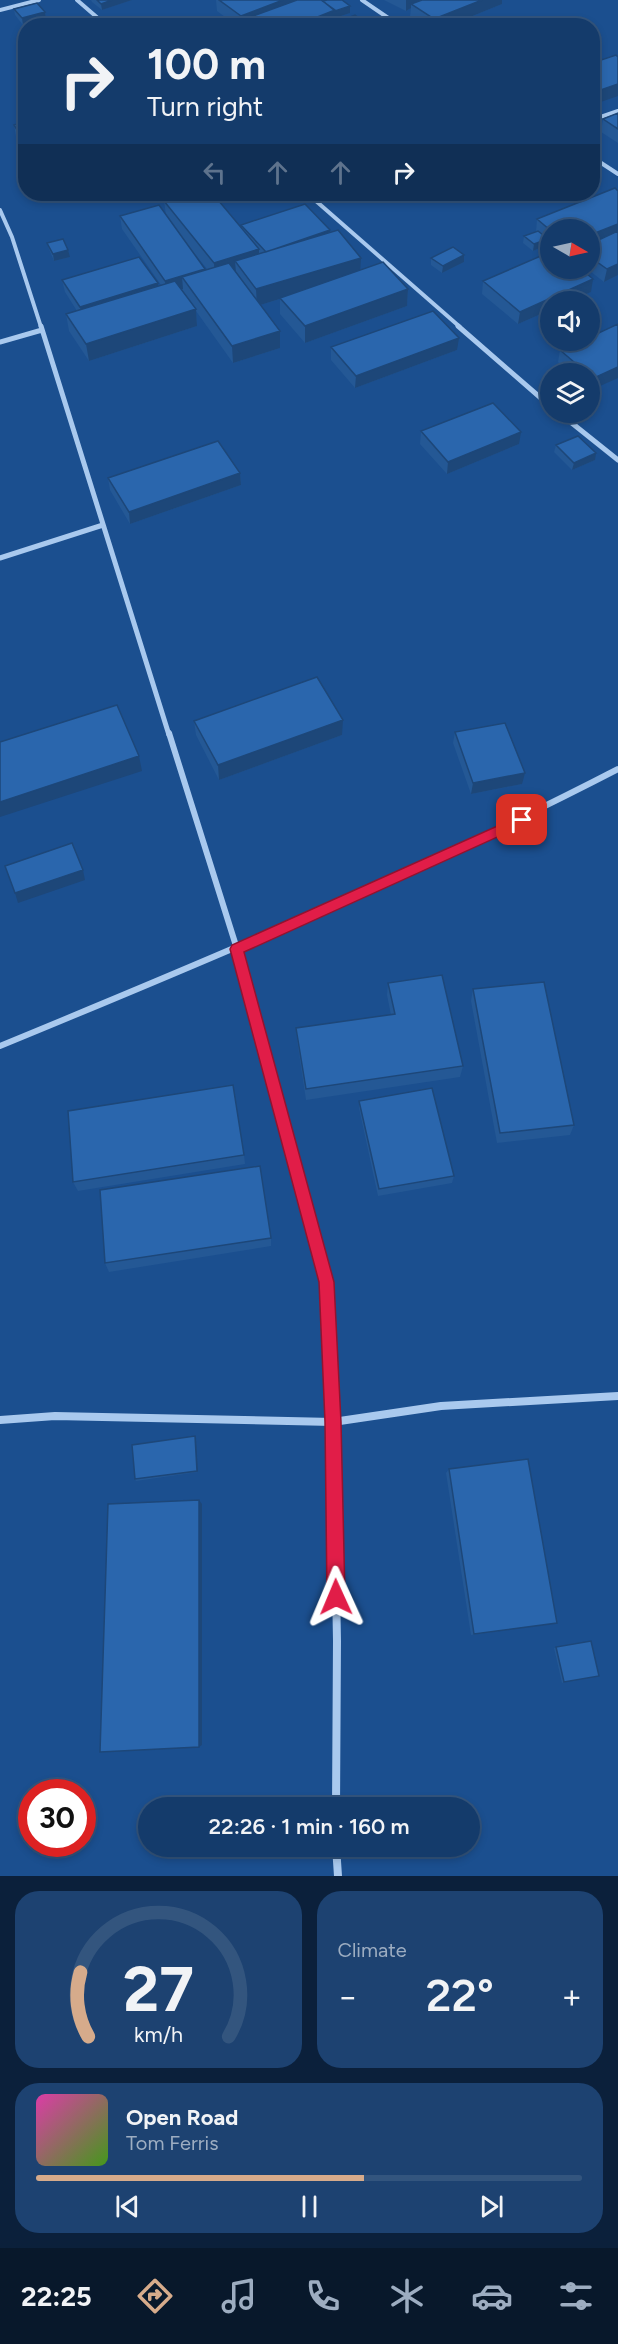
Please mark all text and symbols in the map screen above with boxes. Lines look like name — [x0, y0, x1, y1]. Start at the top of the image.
text: 100 m — [147, 39, 266, 90]
icon: right — [48, 42, 126, 120]
text: Turn right — [147, 90, 263, 123]
icon: left — [198, 156, 231, 189]
icon: ahead — [261, 156, 294, 189]
icon: ahead — [324, 156, 357, 189]
icon: right — [387, 156, 420, 189]
north arrow — [540, 219, 600, 279]
map controls — [540, 219, 600, 423]
button: sound — [540, 291, 600, 351]
button: layers — [540, 363, 600, 423]
pin — [496, 794, 547, 845]
icon: arrive — [505, 803, 538, 836]
position arrow — [304, 1565, 368, 1629]
speed limit sign: 30 — [18, 1779, 96, 1857]
text: 22:26 · 1 min · 160 m — [209, 1813, 409, 1840]
text: Climate — [338, 1938, 407, 1962]
text: 27 — [123, 1952, 194, 2027]
text: 22° — [426, 1968, 494, 2022]
text: − — [338, 1977, 358, 2016]
text: + — [561, 1977, 582, 2016]
text: km/h — [134, 2022, 183, 2047]
text: Open Road — [126, 2104, 238, 2131]
text: Tom Ferris — [126, 2131, 219, 2155]
icon: previous — [111, 2190, 144, 2223]
icon: pause — [293, 2190, 326, 2223]
icon: next — [475, 2190, 508, 2223]
icon: directions — [134, 2275, 176, 2317]
icon: music — [218, 2275, 260, 2317]
icon: phone — [302, 2275, 344, 2317]
icon: climate — [386, 2275, 428, 2317]
icon: car — [471, 2275, 513, 2317]
icon: filters — [555, 2275, 597, 2317]
text: 22:25 — [21, 2280, 92, 2313]

